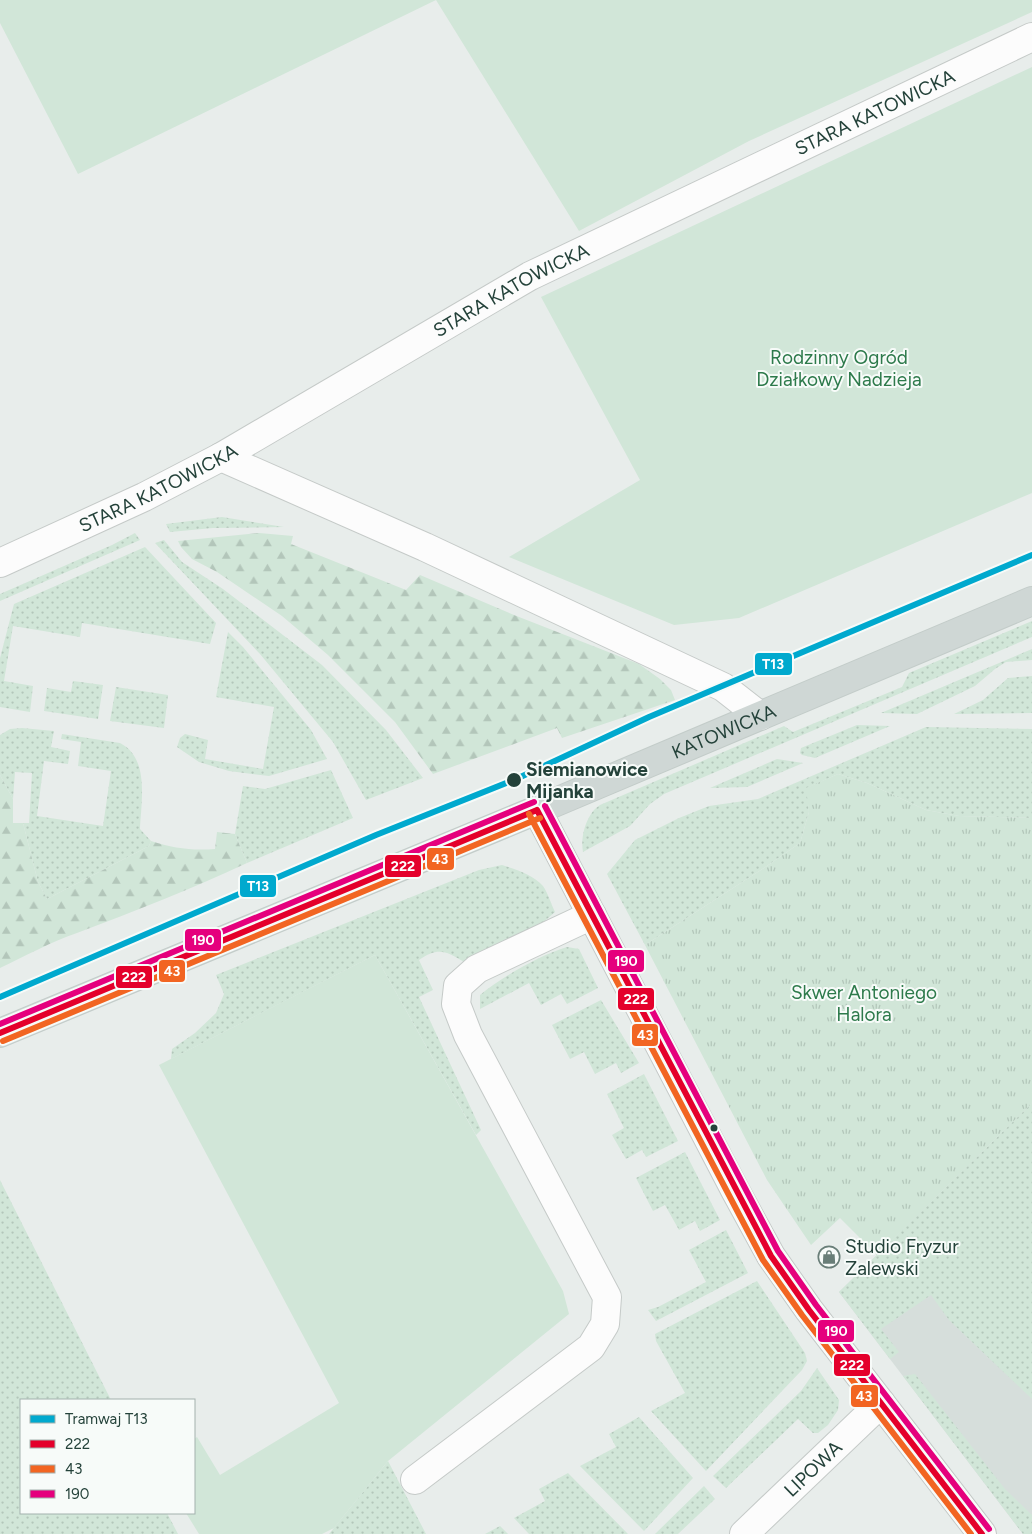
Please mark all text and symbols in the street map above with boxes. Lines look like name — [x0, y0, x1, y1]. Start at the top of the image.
street label: STARA KATOWICKA — [791, 64, 959, 160]
street label: STARA KATOWICKA — [429, 239, 593, 342]
park label: Rodzinny Ogród Działkowy Nadzieja — [756, 346, 922, 391]
street label: STARA KATOWICKA — [75, 439, 242, 537]
line badge: T13 — [754, 652, 793, 676]
text: T13 — [762, 656, 784, 673]
street label: KATOWICKA — [668, 699, 779, 764]
place label: Siemianowice Mijanka — [526, 758, 648, 803]
marker: Siemianowice Mijanka — [505, 771, 523, 789]
line badge: 43 — [426, 847, 455, 871]
text: 43 — [432, 851, 449, 868]
line badge: 222 — [384, 854, 422, 878]
text: 222 — [391, 858, 415, 875]
line badge: T13 — [239, 874, 277, 898]
text: T13 — [247, 878, 269, 895]
line badge: 190 — [184, 928, 222, 952]
text: 190 — [191, 932, 215, 949]
line badge: 190 — [607, 949, 645, 973]
text: 190 — [614, 953, 638, 970]
line badge: 43 — [158, 959, 186, 983]
text: 43 — [164, 963, 181, 980]
line badge: 222 — [115, 965, 153, 989]
text: 222 — [122, 969, 146, 986]
park label: Skwer Antoniego Halora — [791, 981, 937, 1026]
line badge: 222 — [617, 987, 655, 1011]
text: 222 — [624, 991, 648, 1008]
line badge: 43 — [631, 1023, 659, 1047]
text: 43 — [637, 1027, 654, 1044]
unlabelled marker — [709, 1123, 719, 1133]
place label: Studio Fryzur Zalewski — [845, 1235, 959, 1280]
shop icon: Studio Fryzur Zalewski — [817, 1245, 841, 1269]
line badge: 190 — [817, 1319, 855, 1343]
text: 190 — [824, 1323, 848, 1340]
line badge: 222 — [833, 1353, 871, 1377]
text: 222 — [840, 1357, 864, 1374]
line badge: 43 — [850, 1384, 879, 1408]
text: 43 — [856, 1388, 873, 1405]
legend — [20, 1399, 195, 1514]
text: Tramwaj T13 — [65, 1410, 148, 1428]
text: 222 — [65, 1435, 90, 1453]
street label: LIPOWA — [779, 1436, 847, 1502]
text: 43 — [65, 1460, 82, 1478]
text: 190 — [65, 1485, 89, 1503]

